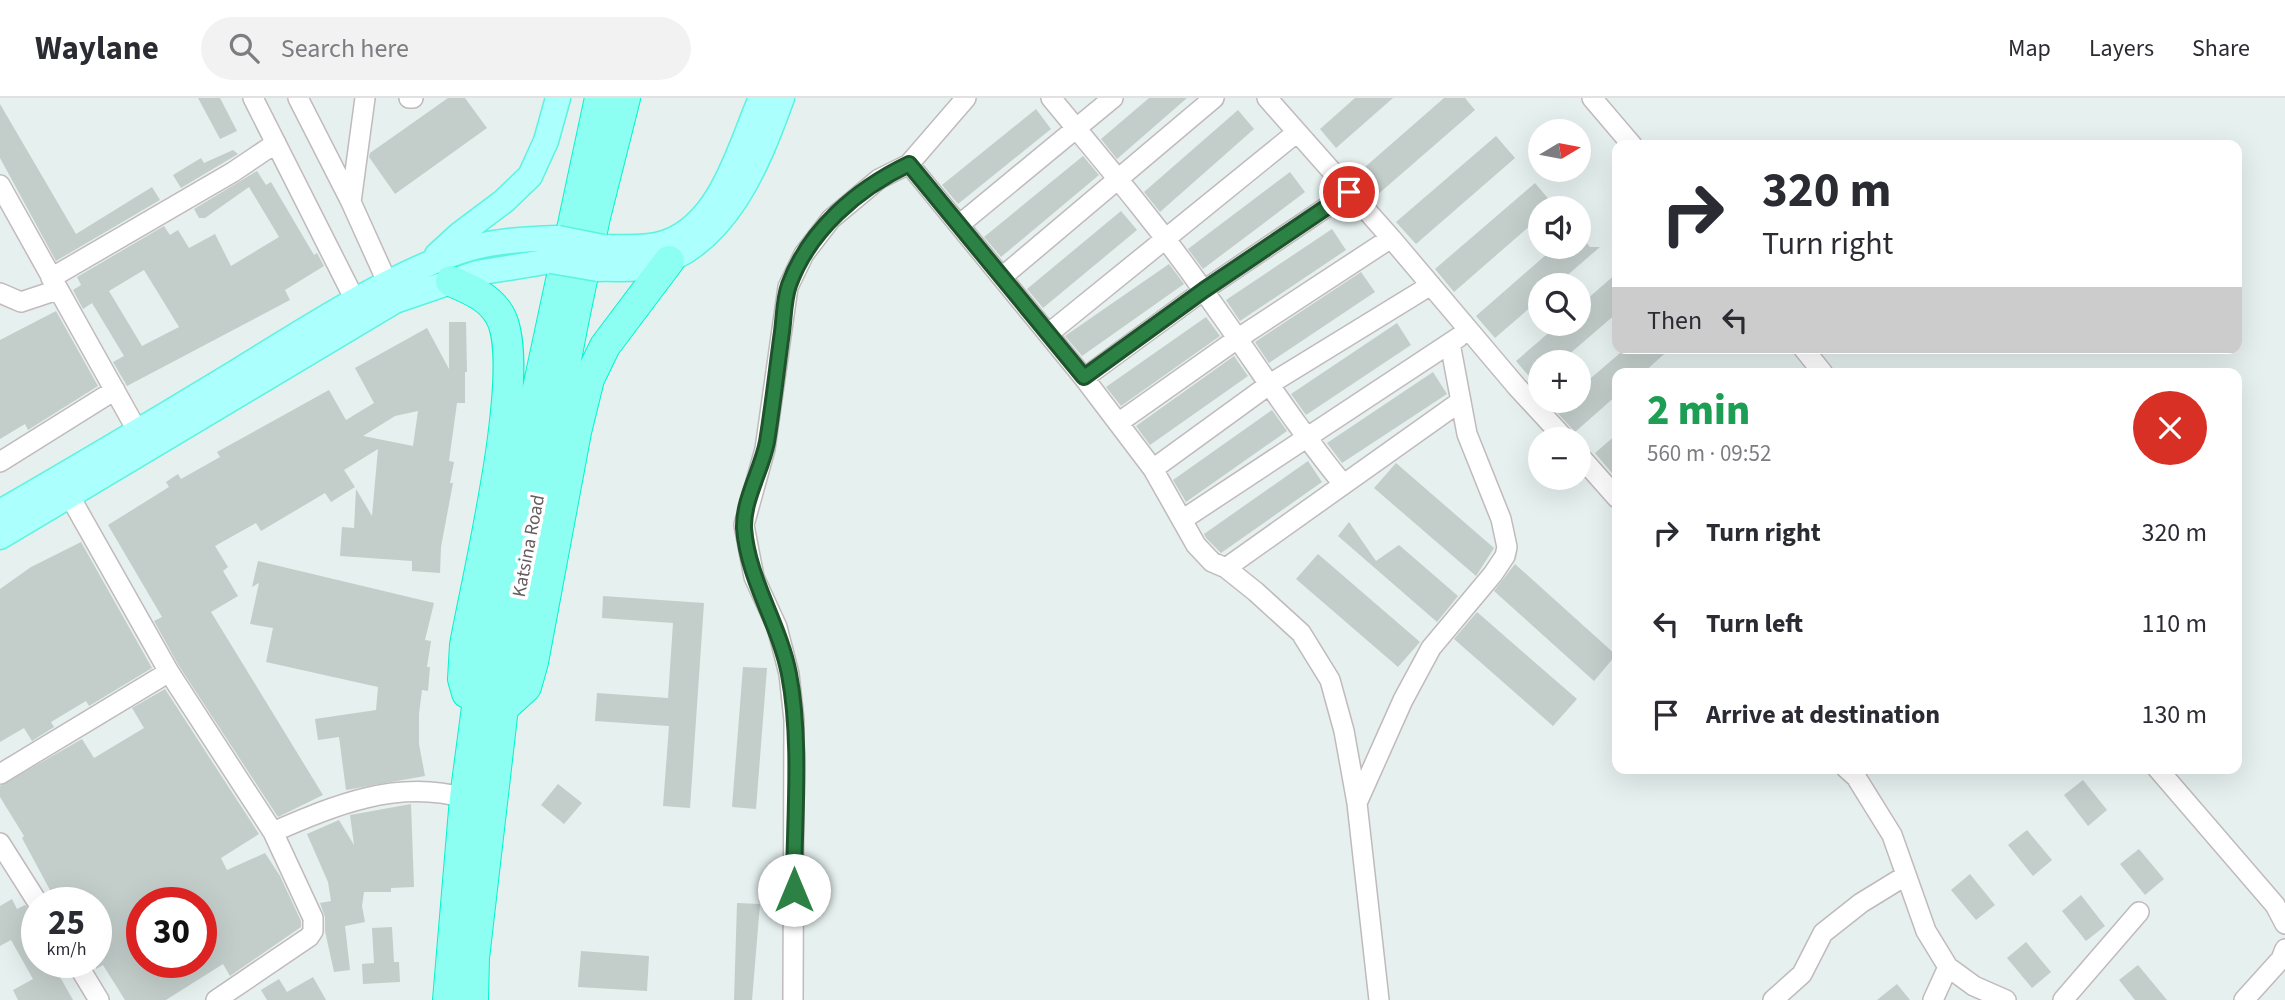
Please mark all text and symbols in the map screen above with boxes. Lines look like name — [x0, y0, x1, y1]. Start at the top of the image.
search box — [201, 17, 691, 80]
text: Waylane — [35, 25, 159, 72]
icon: search — [225, 29, 263, 67]
text: Search here — [281, 30, 409, 67]
text: Map — [2008, 31, 2051, 66]
text: Layers — [2089, 31, 2154, 66]
text: Share — [2192, 31, 2250, 66]
north arrow — [1528, 119, 1591, 182]
map controls — [1528, 119, 1591, 490]
text: 320 m — [1762, 156, 1891, 226]
pin — [1319, 162, 1379, 222]
icon: right — [1647, 168, 1738, 259]
icon: arrive — [1330, 173, 1368, 211]
button: sound — [1528, 196, 1591, 259]
text: Turn right — [1762, 221, 1893, 267]
button: search — [1528, 273, 1591, 336]
icon: left — [1716, 301, 1754, 339]
text: Then — [1647, 302, 1702, 339]
button: + — [1528, 350, 1591, 413]
text: 2 min — [1647, 381, 1750, 441]
button: close — [2133, 391, 2207, 465]
button: − — [1528, 427, 1591, 490]
text: 560 m · 09:52 — [1647, 437, 1771, 470]
street label: Katsina Road — [506, 493, 552, 599]
icon: right — [1647, 514, 1685, 552]
text: Turn right — [1706, 514, 1821, 551]
text: 320 m — [2141, 514, 2207, 551]
icon: left — [1647, 605, 1685, 643]
text: Turn left — [1706, 605, 1803, 642]
text: 110 m — [2141, 605, 2207, 642]
icon: arrive — [1647, 696, 1685, 734]
text: Arrive at destination — [1706, 696, 1940, 733]
text: 130 m — [2141, 696, 2207, 733]
position arrow — [757, 853, 831, 927]
speed limit sign: 30 — [126, 887, 217, 978]
text: 25 — [48, 898, 85, 948]
text: km/h — [47, 937, 86, 962]

